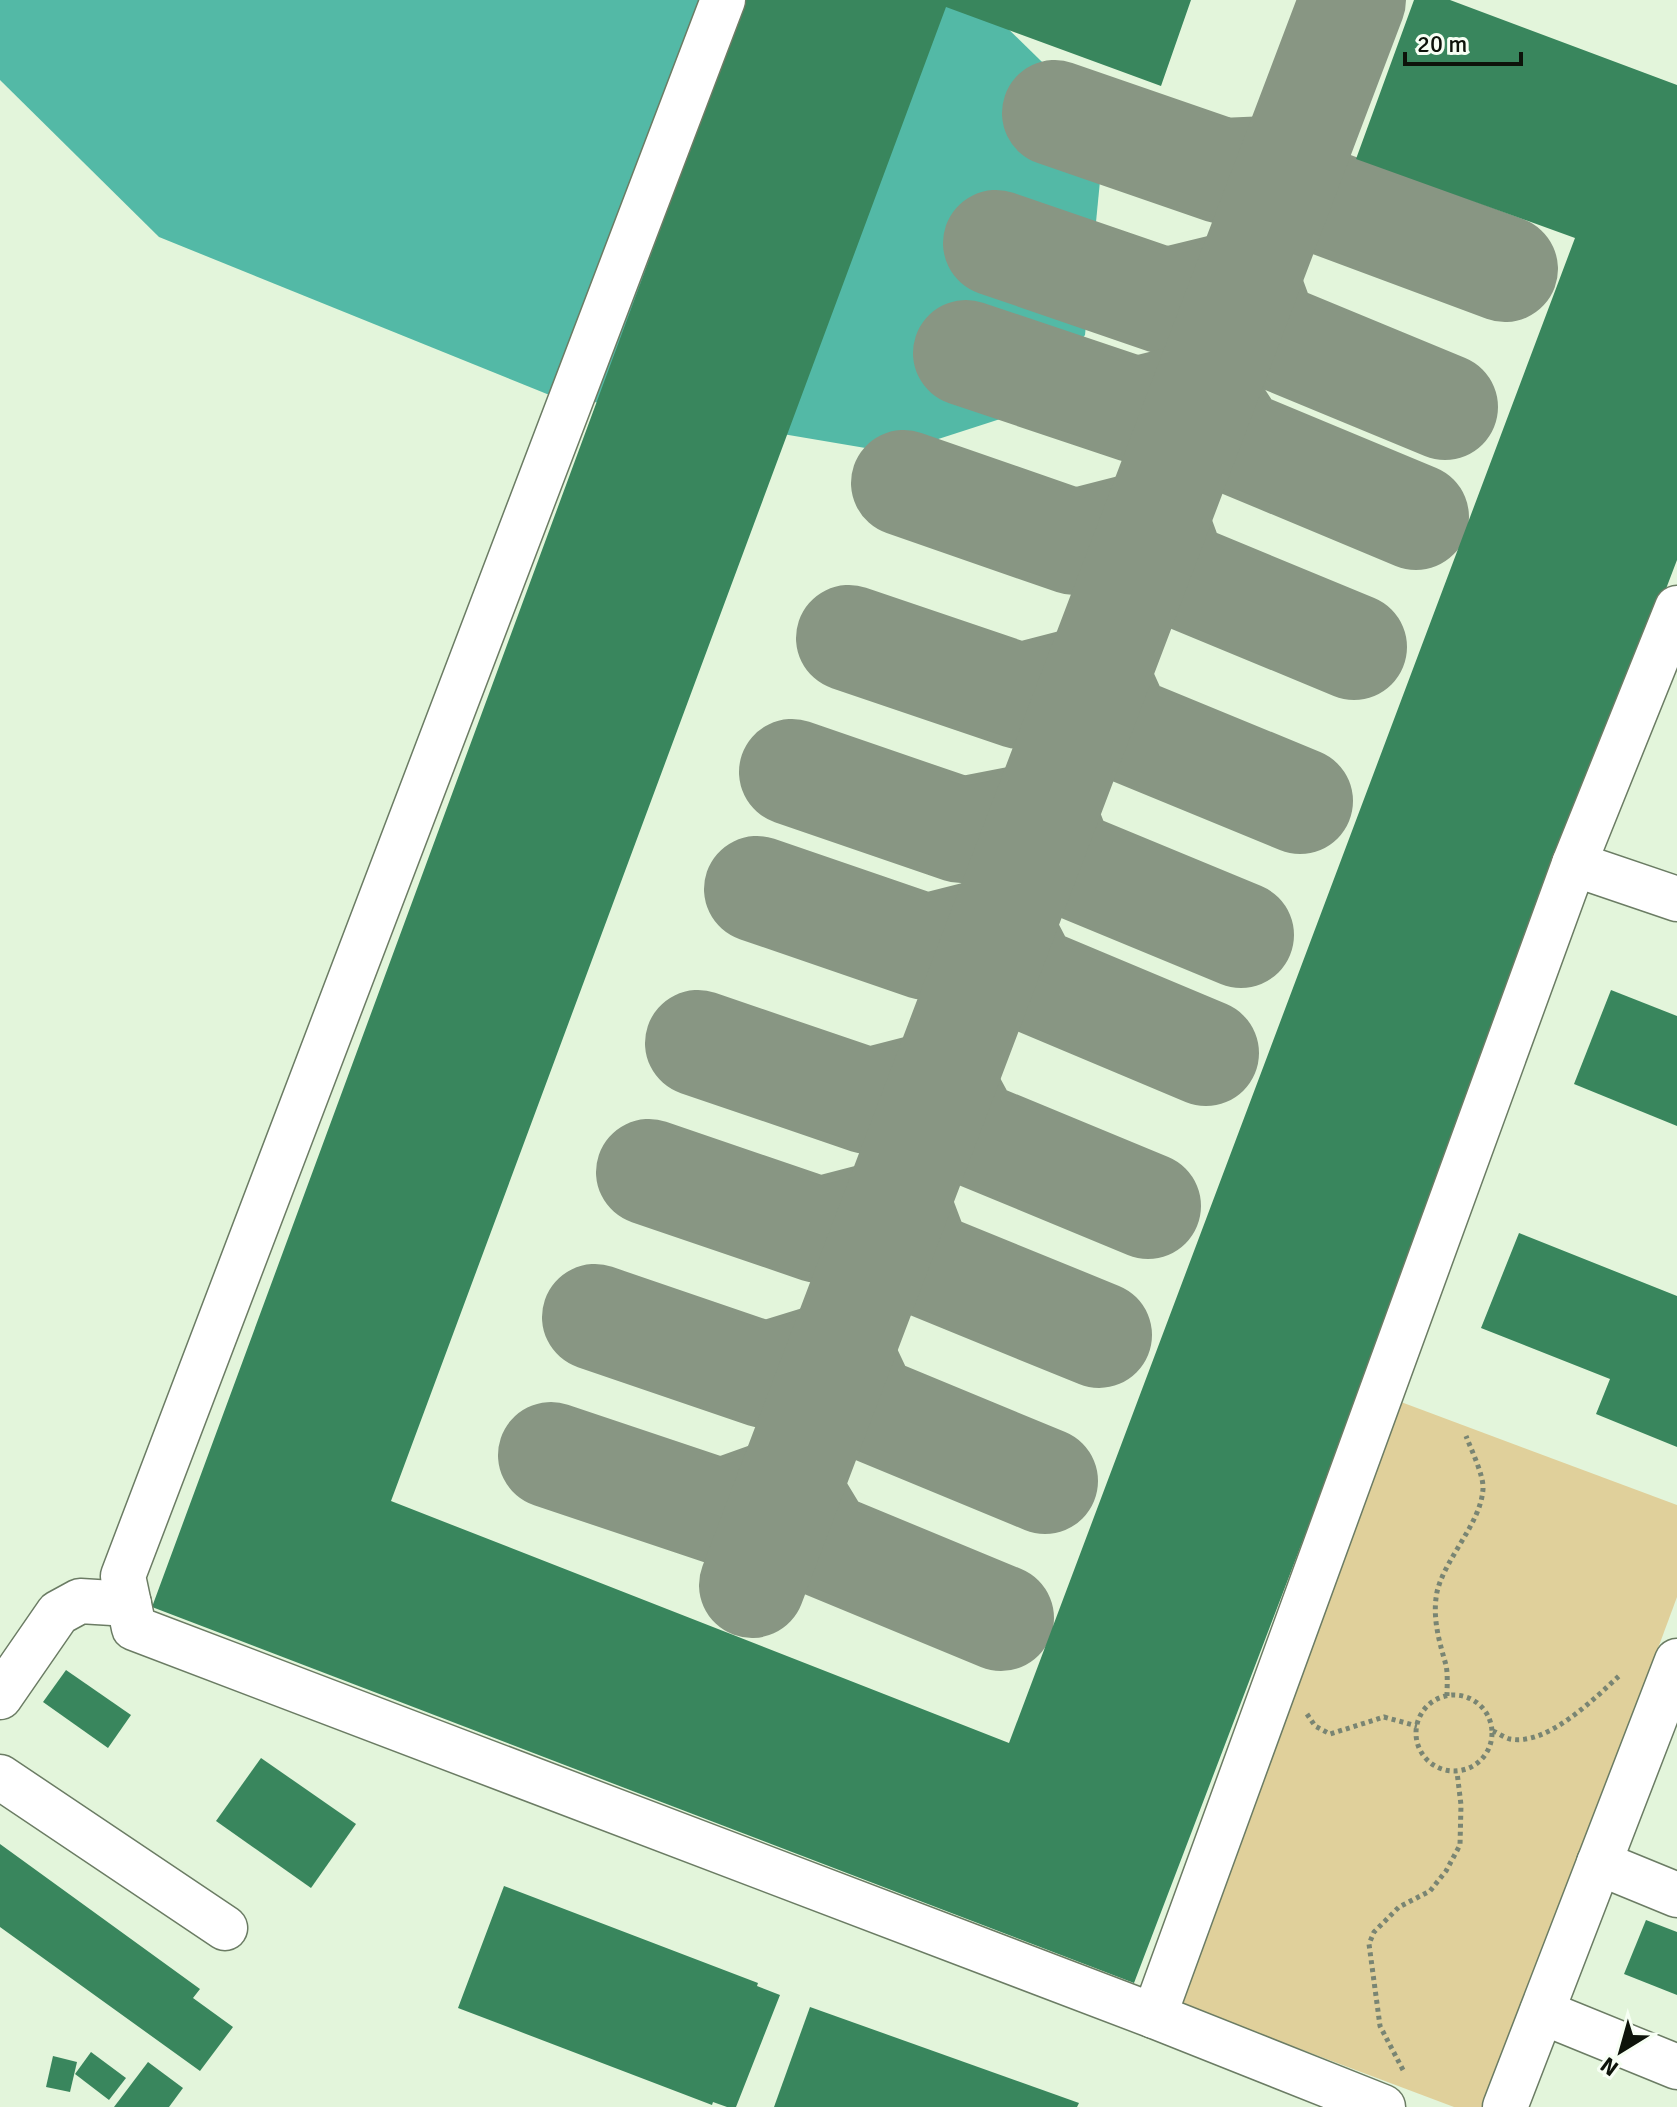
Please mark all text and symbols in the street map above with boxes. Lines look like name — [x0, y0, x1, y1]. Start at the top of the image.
scale bar — [1405, 16, 1521, 66]
text: 20 m — [1417, 29, 1467, 59]
north arrow — [1581, 2011, 1661, 2091]
text: N — [1595, 2051, 1624, 2082]

